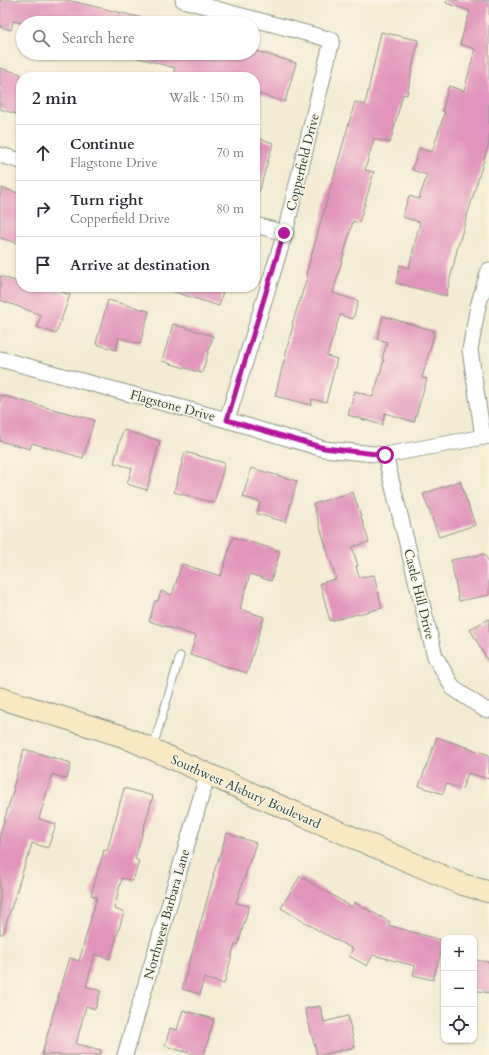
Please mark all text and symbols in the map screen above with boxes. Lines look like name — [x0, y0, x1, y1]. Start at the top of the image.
search box — [16, 16, 260, 60]
icon: search — [30, 27, 52, 49]
text: Search here — [62, 28, 135, 48]
text: 2 min — [32, 87, 77, 110]
text: Walk · 150 m — [169, 89, 244, 107]
street label: Copperfield Drive — [282, 112, 324, 213]
text: Continue — [70, 134, 135, 154]
icon: ahead — [32, 142, 54, 164]
text: 70 m — [216, 144, 244, 162]
text: Flagstone Drive — [70, 154, 157, 172]
text: Turn right — [70, 190, 143, 210]
icon: right — [32, 198, 54, 220]
text: 80 m — [216, 200, 244, 218]
text: Copperfield Drive — [70, 210, 170, 228]
route end — [275, 224, 293, 242]
icon: arrive — [32, 254, 54, 276]
text: Arrive at destination — [70, 255, 210, 275]
street label: Flagstone Drive — [128, 386, 217, 426]
route start — [376, 446, 394, 464]
street label: Castle Hill Drive — [399, 547, 439, 642]
street label: Southwest Alsbury Boulevard — [168, 751, 323, 833]
street label: Northwest Barbara Lane — [140, 847, 194, 982]
map controls — [441, 935, 477, 1043]
button: + — [441, 935, 477, 971]
button: − — [441, 971, 477, 1007]
button: locate — [441, 1007, 477, 1043]

